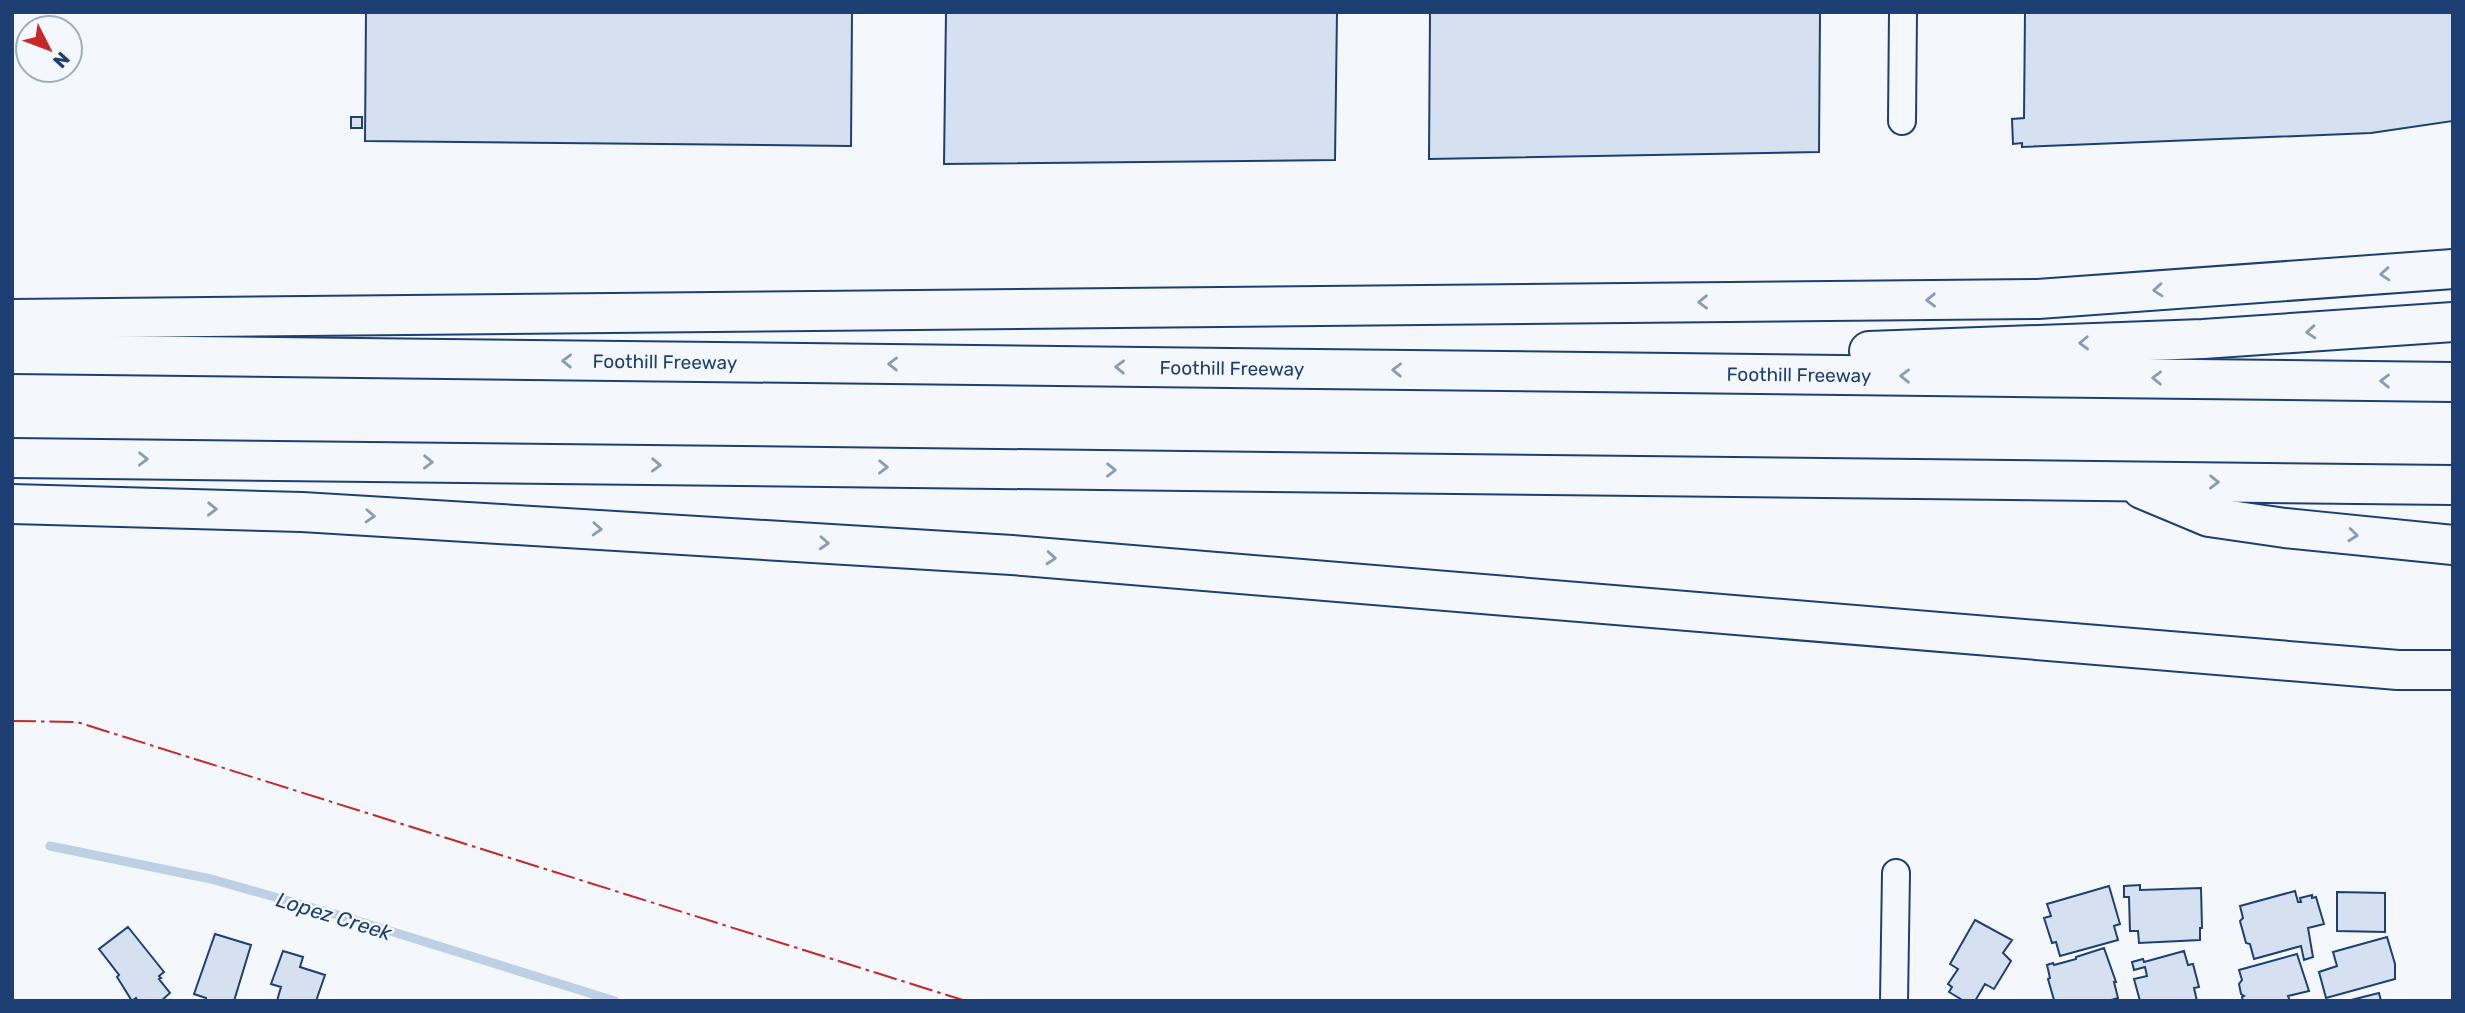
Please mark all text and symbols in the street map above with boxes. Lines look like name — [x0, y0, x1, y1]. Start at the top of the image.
north arrow — [14, 14, 84, 84]
text: N — [48, 47, 74, 73]
one-way arrow — [2379, 266, 2390, 281]
one-way arrow — [2152, 282, 2163, 297]
one-way arrow — [1925, 292, 1935, 308]
one-way arrow — [1697, 294, 1708, 310]
one-way arrow — [2306, 324, 2317, 339]
one-way arrow — [2078, 336, 2089, 351]
street label: Foothill Freeway — [592, 349, 737, 374]
one-way arrow — [561, 353, 572, 368]
one-way arrow — [887, 356, 897, 372]
street label: Foothill Freeway — [1159, 356, 1304, 380]
one-way arrow — [1114, 359, 1125, 374]
one-way arrow — [1391, 362, 1401, 378]
street label: Foothill Freeway — [1726, 362, 1871, 387]
one-way arrow — [1899, 368, 1910, 383]
one-way arrow — [2151, 371, 2162, 386]
one-way arrow — [2379, 373, 2389, 389]
one-way arrow — [138, 451, 148, 467]
one-way arrow — [423, 454, 434, 470]
one-way arrow — [651, 457, 661, 473]
one-way arrow — [878, 459, 889, 475]
one-way arrow — [1106, 462, 1116, 478]
one-way arrow — [2209, 474, 2219, 490]
one-way arrow — [207, 502, 218, 517]
one-way arrow — [365, 508, 376, 523]
one-way arrow — [592, 522, 603, 537]
one-way arrow — [2348, 527, 2359, 542]
one-way arrow — [819, 535, 830, 550]
one-way arrow — [1046, 550, 1057, 565]
water label: Lopez Creek — [273, 887, 396, 946]

